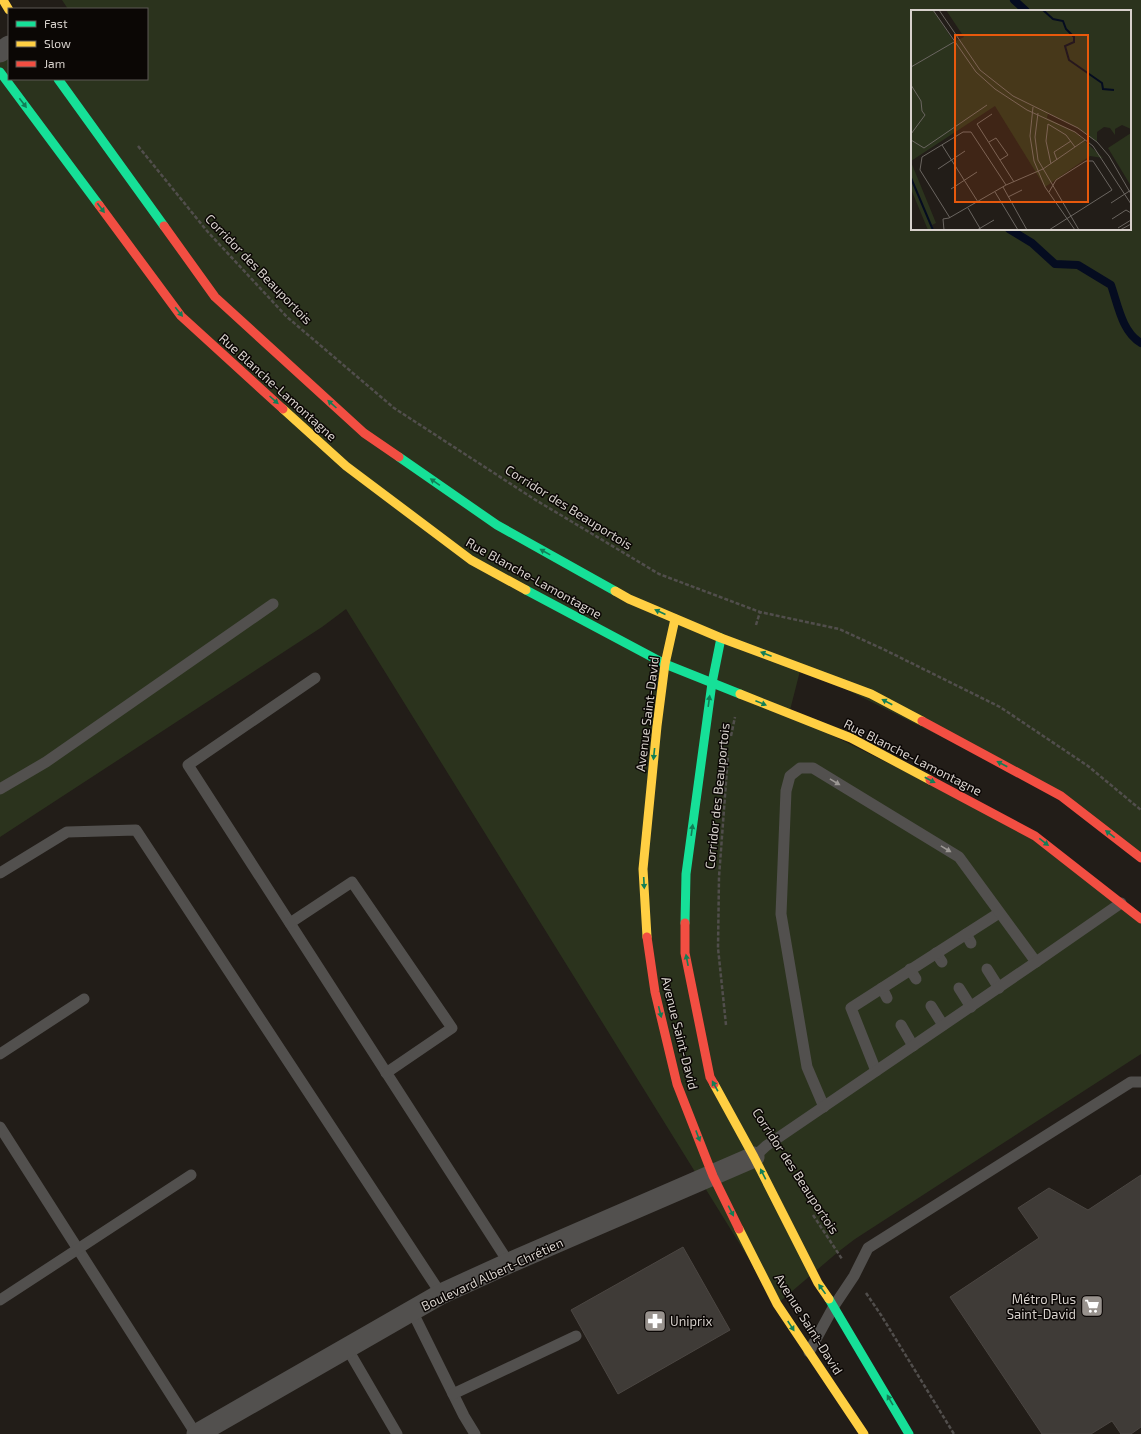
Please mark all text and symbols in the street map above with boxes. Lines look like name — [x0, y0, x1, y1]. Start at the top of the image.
legend — [8, 8, 148, 80]
inset map — [911, 10, 1131, 230]
text: Fast — [44, 16, 68, 30]
text: Slow — [44, 36, 71, 50]
text: Jam — [44, 56, 65, 70]
one-way arrow — [19, 98, 27, 109]
one-way arrow — [97, 202, 105, 213]
street label: Corridor des Beauportois — [202, 211, 316, 327]
one-way arrow — [174, 306, 183, 317]
street label: Rue Blanche-Lamontagne — [216, 330, 340, 444]
one-way arrow — [269, 395, 279, 405]
one-way arrow — [326, 399, 337, 408]
street label: Corridor des Beauportois — [502, 461, 636, 553]
one-way arrow — [430, 478, 440, 486]
street label: Rue Blanche-Lamontagne — [463, 534, 605, 622]
one-way arrow — [539, 548, 550, 555]
one-way arrow — [654, 609, 665, 615]
one-way arrow — [760, 651, 772, 657]
street label: Avenue Saint-David — [632, 656, 662, 772]
one-way arrow — [706, 695, 712, 708]
one-way arrow — [881, 699, 893, 706]
one-way arrow — [755, 700, 767, 706]
street label: Rue Blanche-Lamontagne — [841, 715, 985, 799]
street label: Corridor des Beauportois — [701, 722, 733, 870]
one-way arrow — [651, 748, 658, 760]
one-way arrow — [996, 760, 1007, 767]
one-way arrow — [924, 776, 936, 783]
one-way arrow — [829, 778, 841, 785]
one-way arrow — [689, 824, 695, 836]
one-way arrow — [1105, 830, 1116, 838]
one-way arrow — [1038, 838, 1049, 847]
one-way arrow — [940, 846, 952, 853]
one-way arrow — [640, 877, 647, 889]
one-way arrow — [683, 954, 689, 966]
street label: Avenue Saint-David — [658, 975, 702, 1091]
one-way arrow — [657, 1006, 663, 1018]
one-way arrow — [712, 1080, 719, 1092]
street label: Corridor des Beauportois — [749, 1105, 843, 1237]
one-way arrow — [695, 1131, 701, 1143]
one-way arrow — [760, 1168, 766, 1179]
one-way arrow — [727, 1205, 734, 1217]
street label: Boulevard Albert-Chrétien — [418, 1234, 566, 1314]
street label: Avenue Saint-David — [772, 1271, 846, 1377]
one-way arrow — [818, 1284, 826, 1295]
place label: Métro Plus Saint-David — [1007, 1291, 1076, 1322]
supermarket icon: Métro Plus Saint-David — [1079, 1293, 1105, 1319]
pharmacy icon: Uniprix — [642, 1308, 668, 1334]
place label: Uniprix — [670, 1313, 712, 1329]
one-way arrow — [788, 1320, 795, 1331]
one-way arrow — [886, 1394, 893, 1406]

